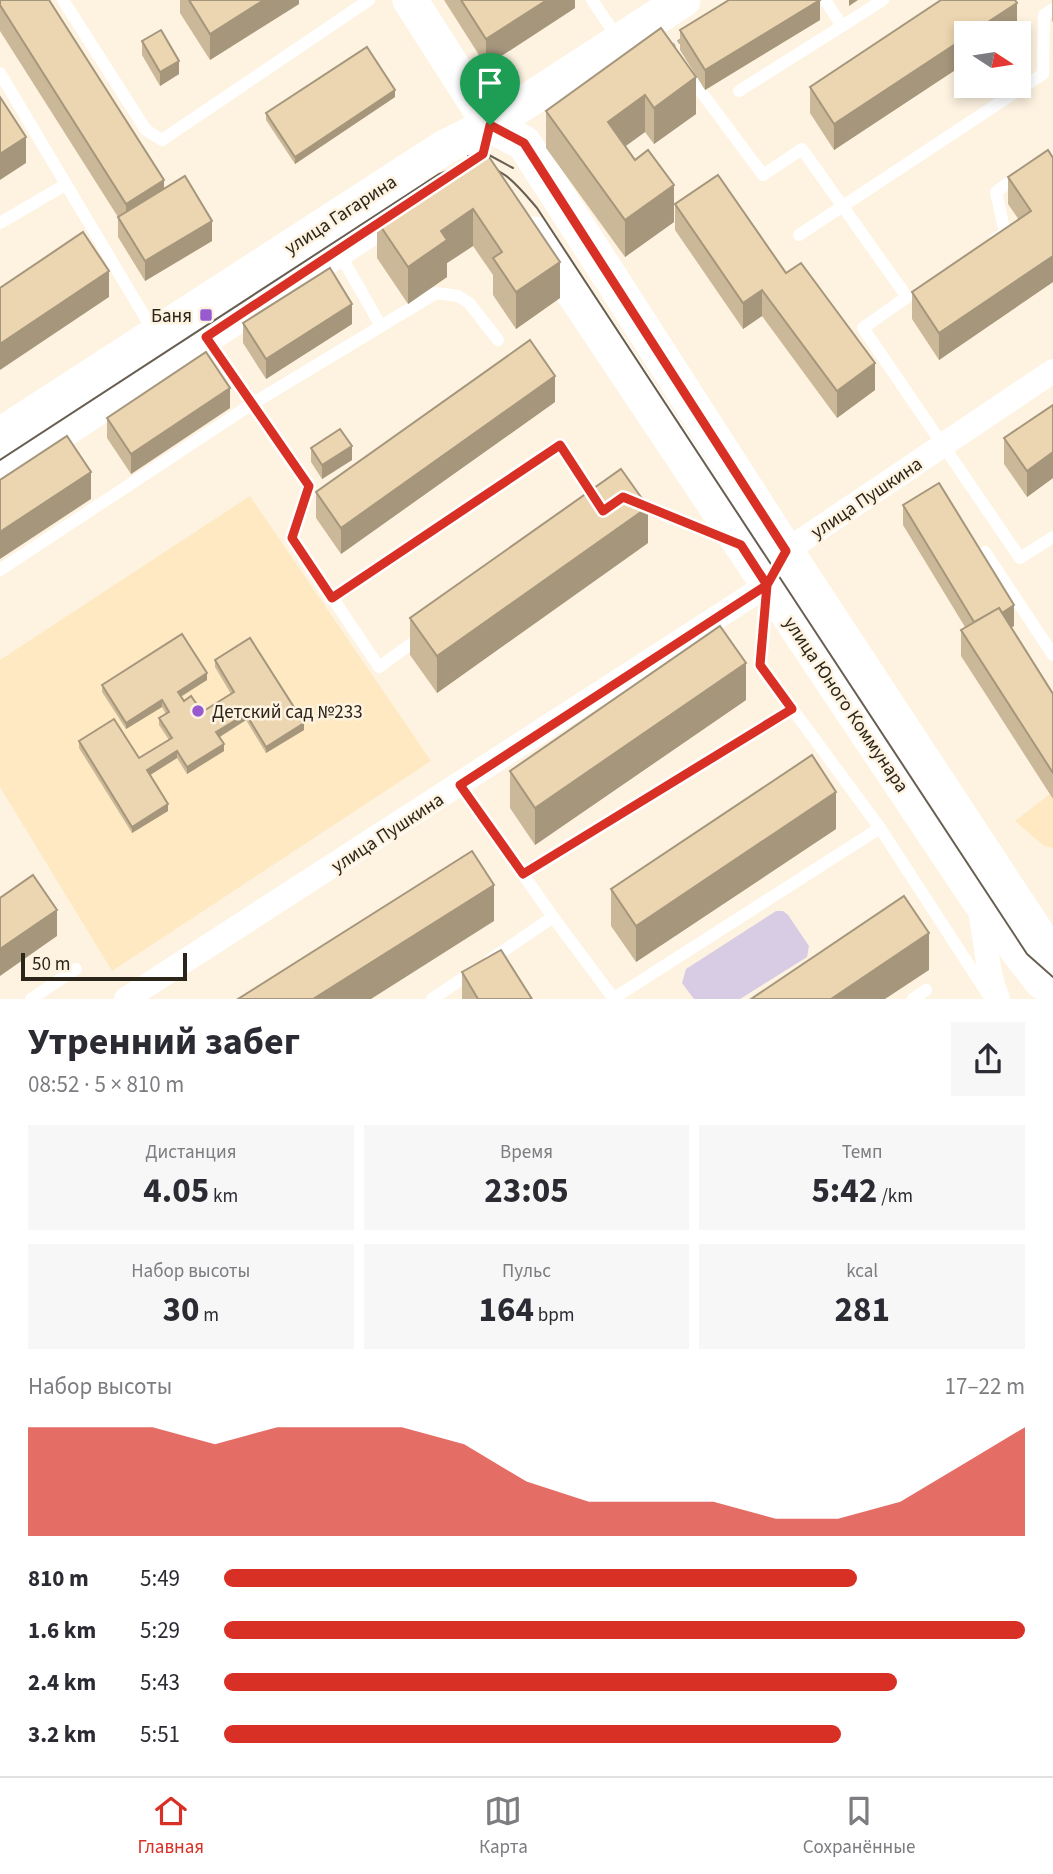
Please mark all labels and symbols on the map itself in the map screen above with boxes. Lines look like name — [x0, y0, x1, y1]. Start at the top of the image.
north arrow — [954, 21, 1031, 98]
pin — [460, 53, 520, 125]
street label: улица Гагарина — [279, 169, 402, 262]
place label: Баня — [151, 303, 192, 330]
marker: Баня — [198, 307, 214, 323]
street label: улица Пушкина — [806, 451, 928, 546]
street label: улица Юного Коммунара — [777, 611, 915, 798]
place label: Детский сад №233 — [212, 699, 363, 726]
marker: Детский сад №233 — [190, 703, 206, 719]
street label: улица Пушкина — [326, 787, 449, 880]
scale bar — [21, 950, 187, 982]

